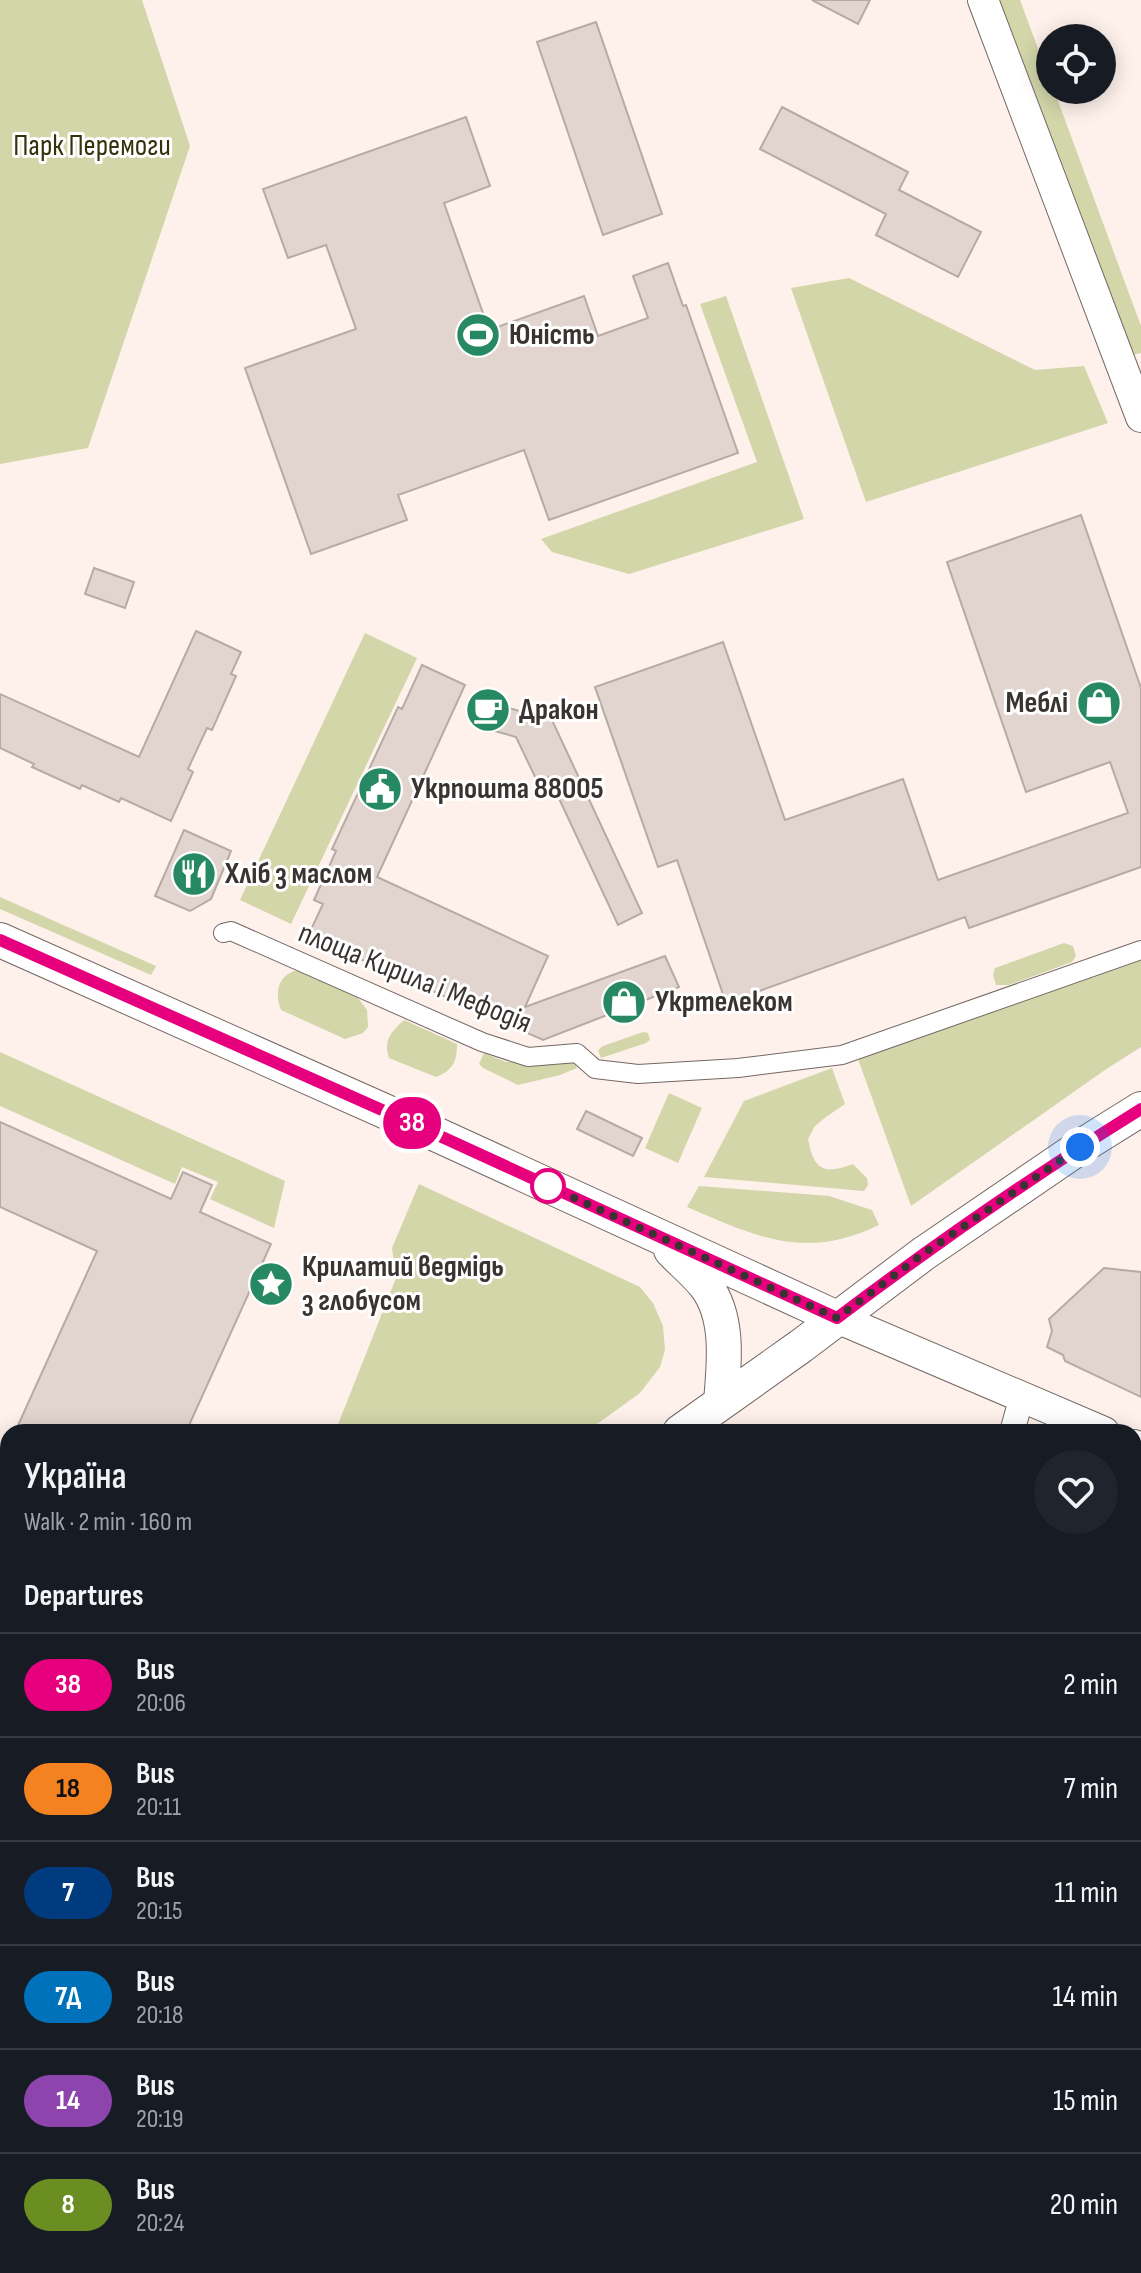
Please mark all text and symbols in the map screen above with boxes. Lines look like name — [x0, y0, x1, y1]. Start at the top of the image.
map controls — [1036, 24, 1116, 104]
button: locate — [1036, 24, 1116, 104]
park label: Парк Перемоги — [13, 128, 171, 164]
sports icon: Юність — [454, 311, 502, 359]
place label: Юність — [509, 317, 595, 353]
shop icon: Меблi — [1075, 679, 1123, 727]
place label: Меблi — [1006, 685, 1068, 721]
cafe icon: Дракон — [464, 686, 512, 734]
place label: Дракон — [519, 692, 599, 728]
public building icon: Укрпошта 88005 — [356, 765, 404, 813]
place label: Укрпошта 88005 — [411, 771, 604, 807]
restaurant icon: Хліб з маслом — [170, 850, 218, 898]
place label: Хліб з маслом — [224, 856, 372, 892]
street label: площа Кирила і Мефодія — [293, 915, 537, 1041]
shop icon: Укртелеком — [600, 978, 648, 1026]
place label: Укртелеком — [655, 984, 793, 1020]
line badge: 38 — [376, 1097, 448, 1149]
text: 38 — [399, 1106, 425, 1139]
your location — [1060, 1127, 1100, 1167]
unlabelled marker — [531, 1169, 565, 1203]
place label: Крилатий ведмідь з глобусом — [302, 1249, 504, 1319]
place icon: Крилатий ведмідь з глобусом — [247, 1260, 295, 1308]
button: heart — [1034, 1450, 1118, 1534]
text: Україна — [24, 1454, 127, 1499]
text: Walk · 2 min · 160 m — [24, 1507, 192, 1538]
text: Departures — [24, 1578, 144, 1614]
text: Bus — [136, 1652, 175, 1688]
text: 2 min — [1063, 1667, 1118, 1703]
text: 38 — [55, 1668, 81, 1701]
text: 20:06 — [136, 1688, 186, 1719]
text: Bus — [136, 1756, 175, 1792]
text: 7 min — [1064, 1771, 1118, 1807]
text: 18 — [56, 1772, 80, 1805]
text: 20:11 — [136, 1792, 181, 1823]
text: Bus — [136, 1860, 175, 1896]
text: 11 min — [1055, 1875, 1118, 1911]
text: 7 — [62, 1876, 74, 1909]
text: 20:15 — [136, 1896, 182, 1927]
text: Bus — [136, 1964, 175, 2000]
text: 14 min — [1053, 1979, 1118, 2015]
text: 7Д — [55, 1980, 81, 2013]
text: 20:18 — [136, 2000, 183, 2031]
text: Bus — [136, 2068, 175, 2104]
text: 15 min — [1053, 2083, 1118, 2119]
text: 14 — [56, 2084, 80, 2117]
text: 20:19 — [136, 2104, 184, 2135]
text: Bus — [136, 2172, 175, 2208]
text: 20 min — [1050, 2187, 1118, 2223]
text: 8 — [61, 2188, 75, 2221]
text: 20:24 — [136, 2208, 184, 2239]

